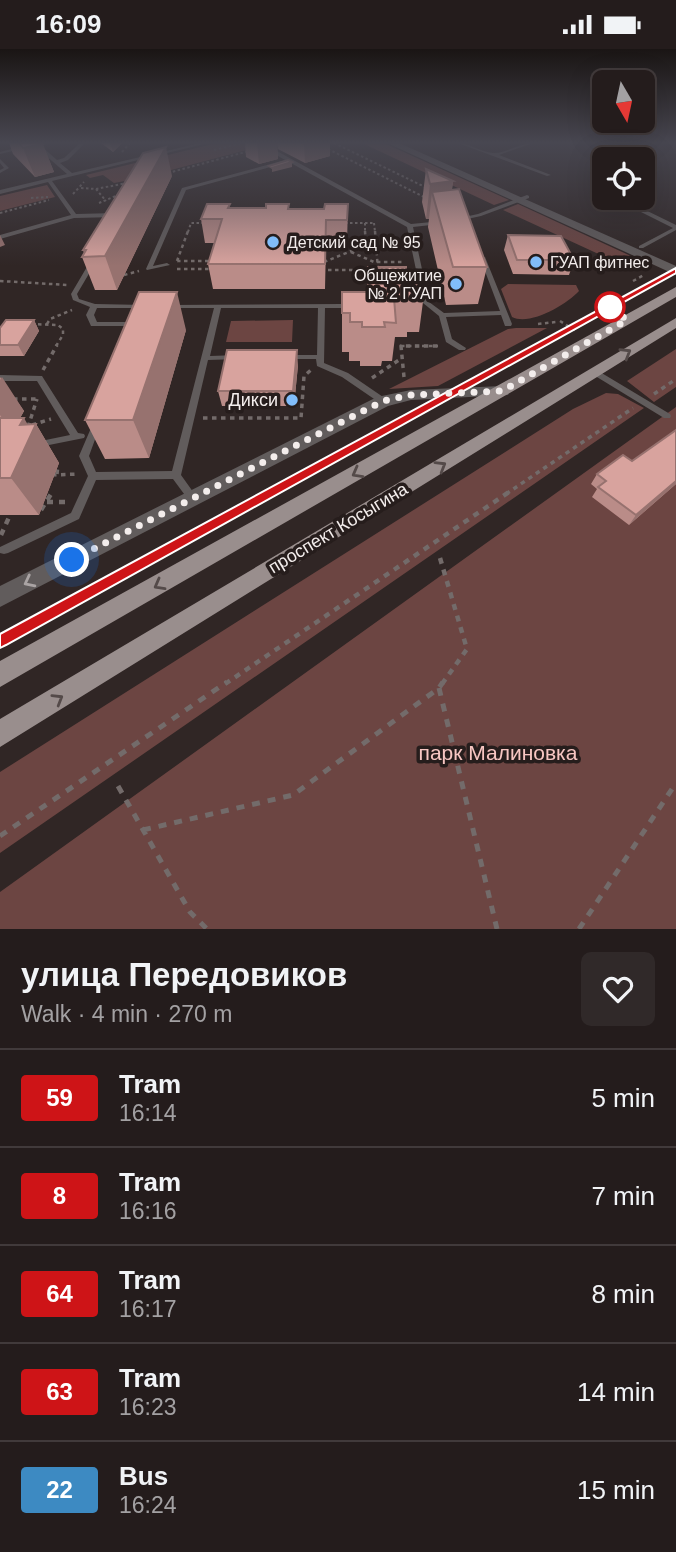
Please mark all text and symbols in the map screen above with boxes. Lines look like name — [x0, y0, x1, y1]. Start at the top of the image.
text: 16:09 — [35, 9, 102, 39]
north arrow — [592, 70, 654, 133]
map controls — [592, 70, 655, 210]
button: locate — [592, 147, 655, 210]
marker: Детский сад № 95 — [265, 234, 281, 250]
place label: Детский сад № 95 — [287, 234, 421, 251]
marker: ГУАП фитнес — [528, 254, 544, 270]
place label: ГУАП фитнес — [550, 254, 649, 271]
place label: Общежитие № 2 ГУАП — [354, 267, 442, 302]
marker: Общежитие № 2 ГУАП — [448, 276, 464, 292]
unlabelled marker — [595, 292, 625, 322]
one-way arrow — [618, 348, 631, 361]
place label: Дикси — [229, 390, 278, 410]
marker: Дикси — [284, 392, 300, 408]
one-way arrow — [433, 461, 446, 474]
one-way arrow — [352, 465, 365, 478]
street label: проспект Косыгина — [265, 478, 412, 577]
your location — [54, 542, 89, 577]
one-way arrow — [24, 574, 36, 588]
one-way arrow — [154, 577, 167, 590]
one-way arrow — [51, 694, 64, 707]
park label: парк Малиновка — [419, 741, 578, 764]
button: heart — [581, 952, 655, 1026]
text: улица Передовиков — [21, 956, 347, 993]
text: Walk · 4 min · 270 m — [21, 1001, 232, 1027]
text: Tram — [119, 1069, 181, 1099]
text: 5 min — [591, 1083, 655, 1113]
text: 59 — [46, 1084, 73, 1111]
text: 16:14 — [119, 1100, 177, 1126]
text: Tram — [119, 1167, 181, 1197]
text: 7 min — [591, 1181, 655, 1211]
text: 8 — [53, 1182, 66, 1209]
text: 16:16 — [119, 1198, 177, 1224]
text: Tram — [119, 1265, 181, 1295]
text: 8 min — [591, 1279, 655, 1309]
text: 64 — [46, 1280, 73, 1307]
text: 16:17 — [119, 1296, 177, 1322]
text: Tram — [119, 1363, 181, 1393]
text: 14 min — [577, 1377, 655, 1407]
text: 63 — [46, 1378, 73, 1405]
text: 16:23 — [119, 1394, 177, 1420]
text: Bus — [119, 1461, 168, 1491]
text: 15 min — [577, 1475, 655, 1505]
text: 22 — [46, 1476, 73, 1503]
text: 16:24 — [119, 1492, 177, 1518]

